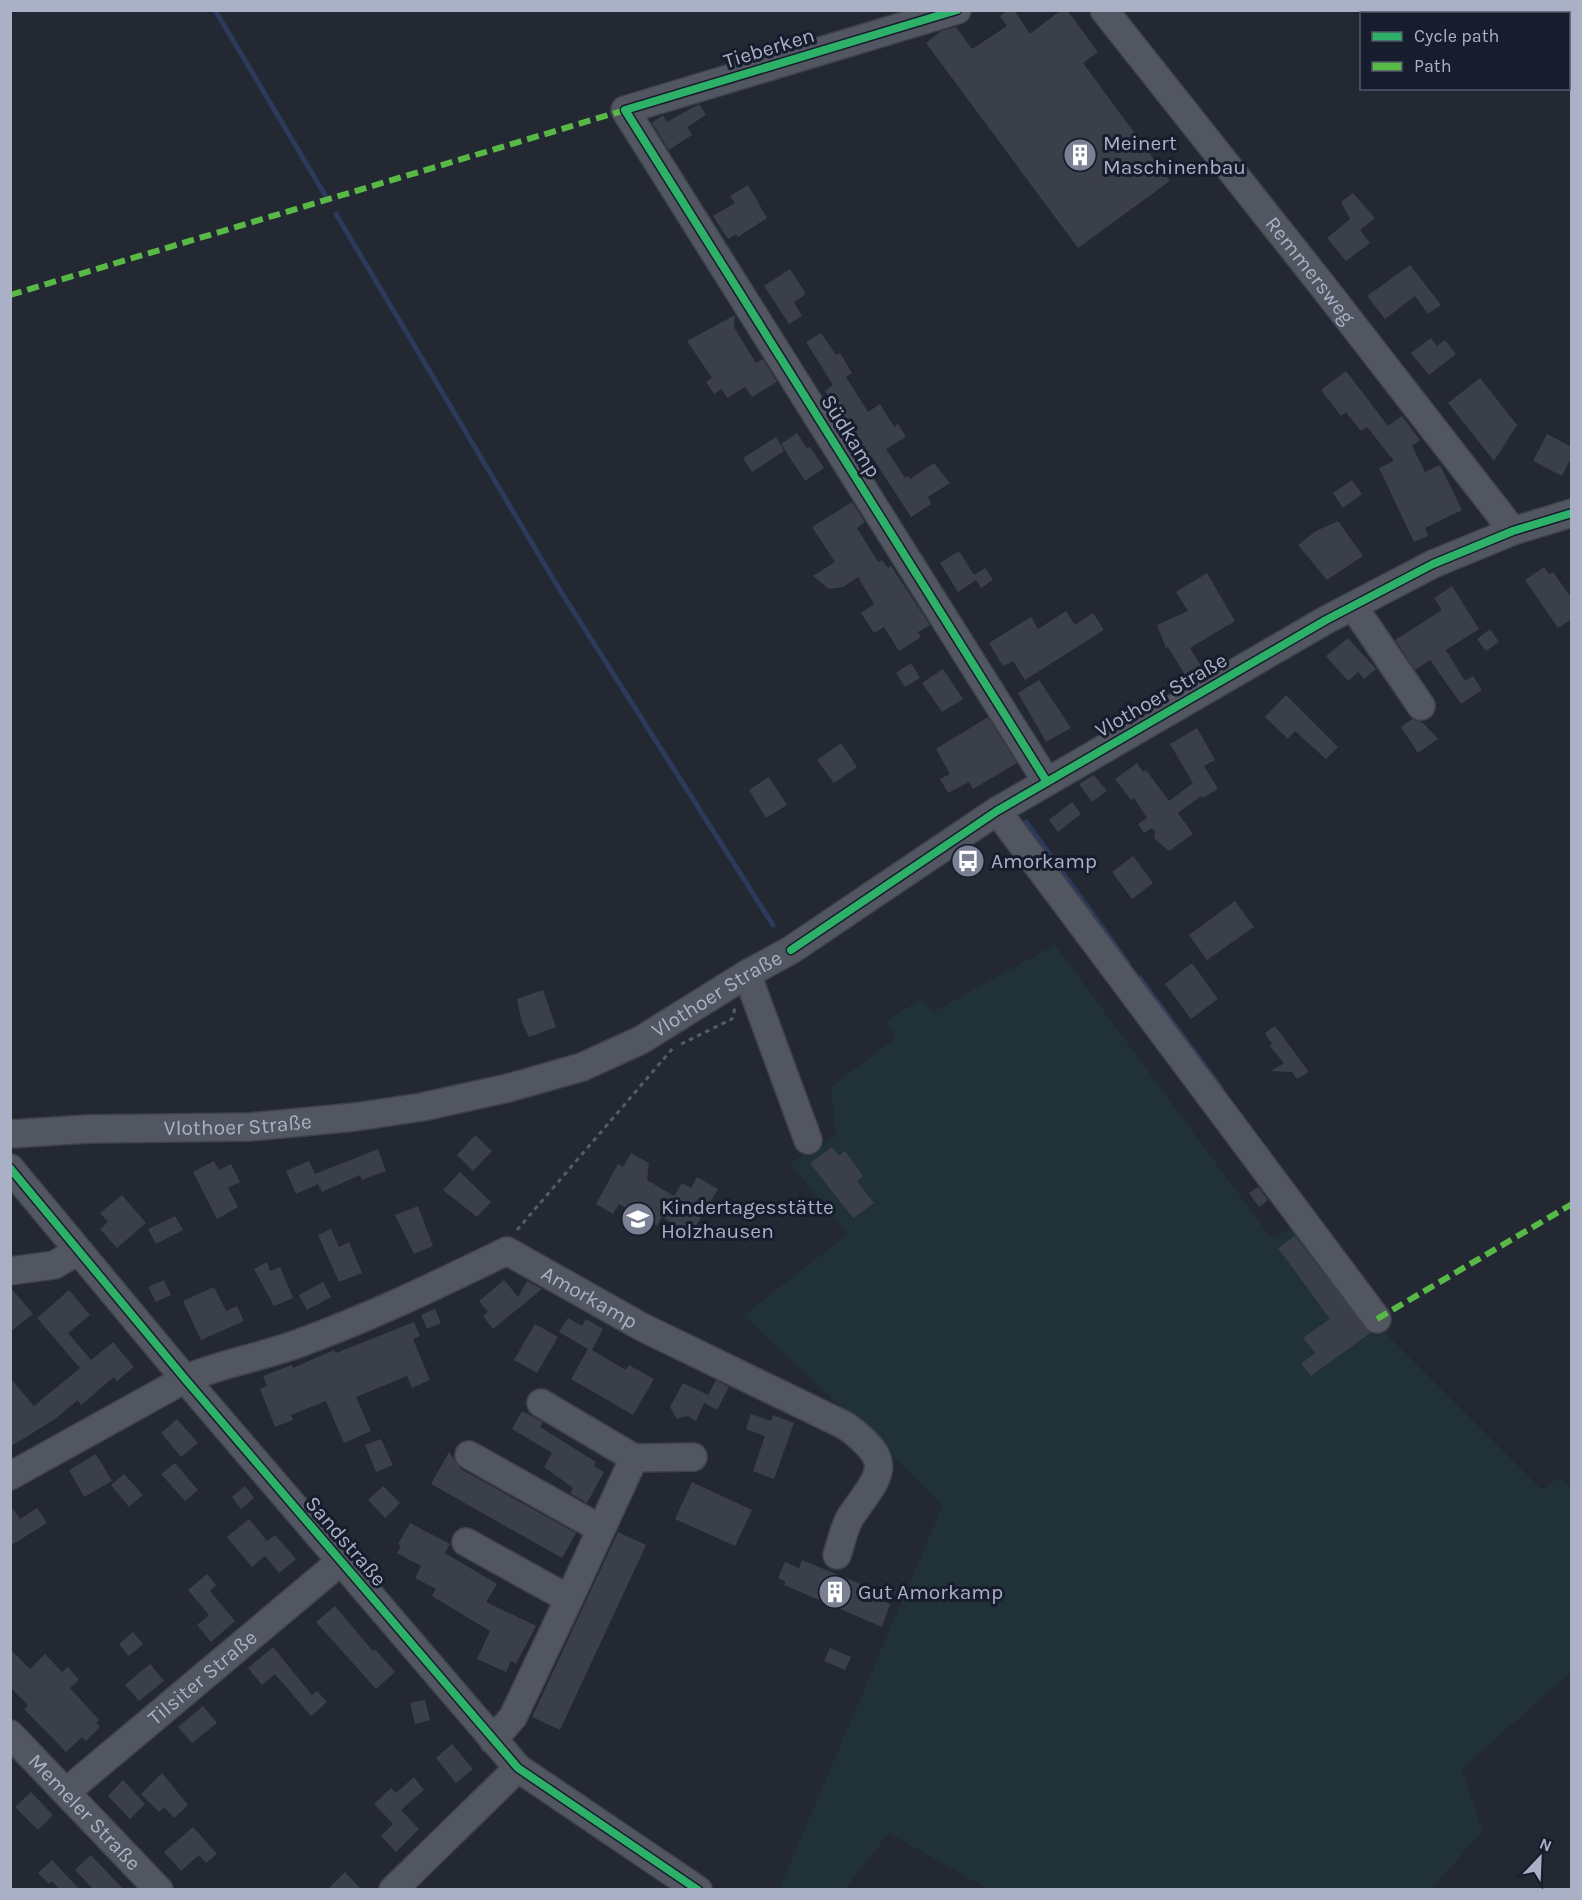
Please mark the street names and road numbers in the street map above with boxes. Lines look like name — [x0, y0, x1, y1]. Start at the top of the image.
street label: Tieberken — [721, 23, 817, 73]
street label: Remmersweg — [1260, 212, 1360, 329]
street label: Südkamp — [816, 390, 886, 482]
street label: Vlothoer Straße — [1091, 648, 1231, 742]
street label: Vlothoer Straße — [647, 945, 786, 1042]
street label: Vlothoer Straße — [164, 1109, 313, 1140]
street label: Amorkamp — [537, 1261, 642, 1334]
street label: Sandstraße — [300, 1491, 392, 1591]
street label: Tilsiter Straße — [143, 1625, 262, 1730]
street label: Memeler Straße — [24, 1749, 146, 1875]

